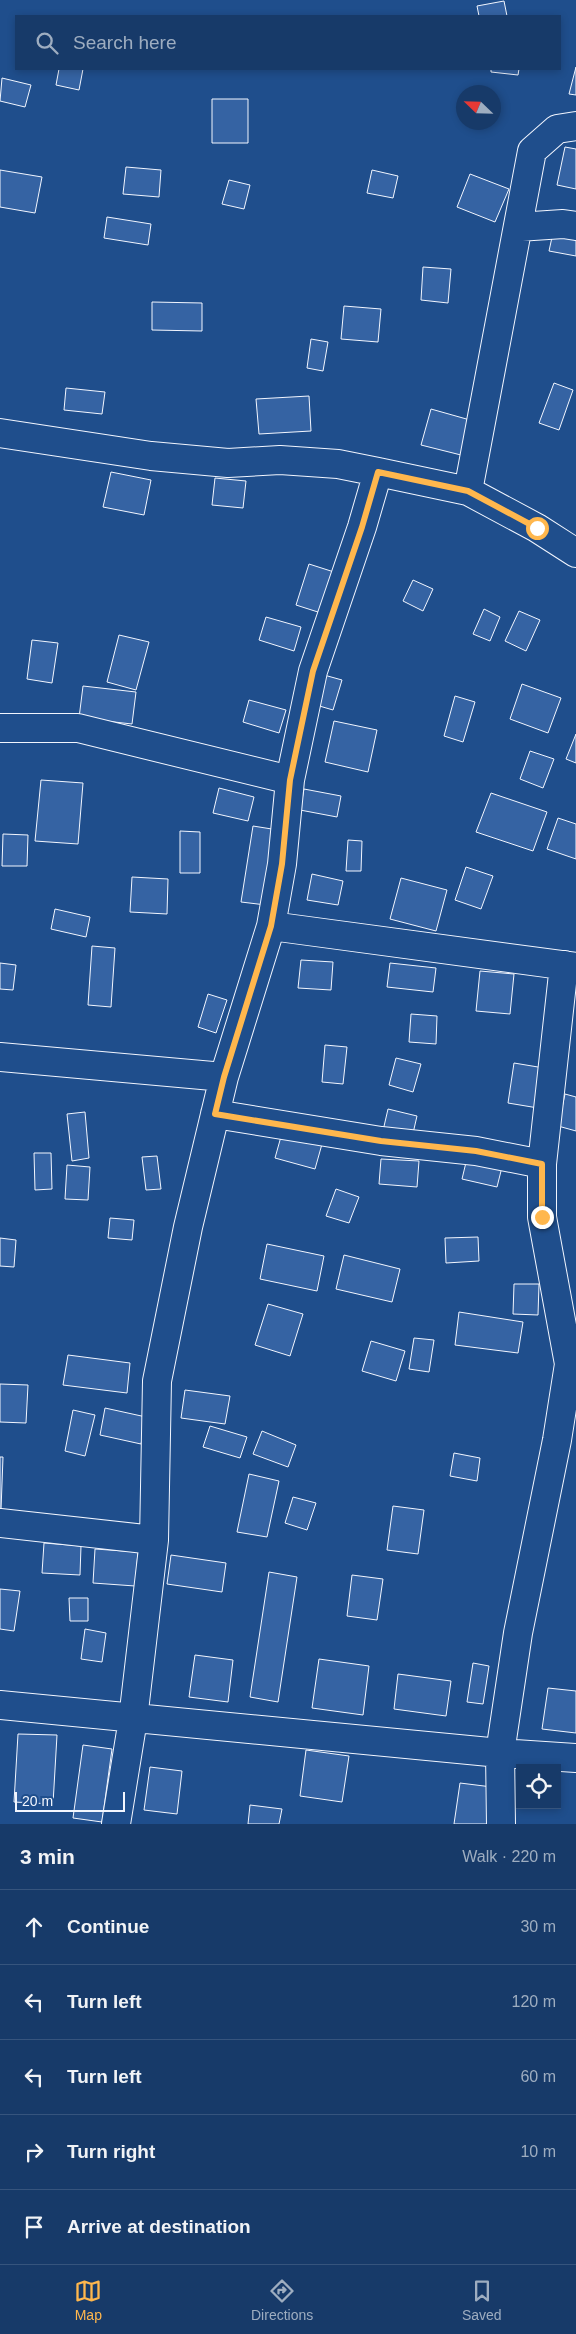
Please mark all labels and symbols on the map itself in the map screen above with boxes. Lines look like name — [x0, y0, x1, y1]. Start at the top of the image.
north arrow — [456, 85, 501, 130]
route start — [526, 517, 549, 540]
route end — [531, 1206, 554, 1229]
scale bar — [15, 1789, 125, 1812]

